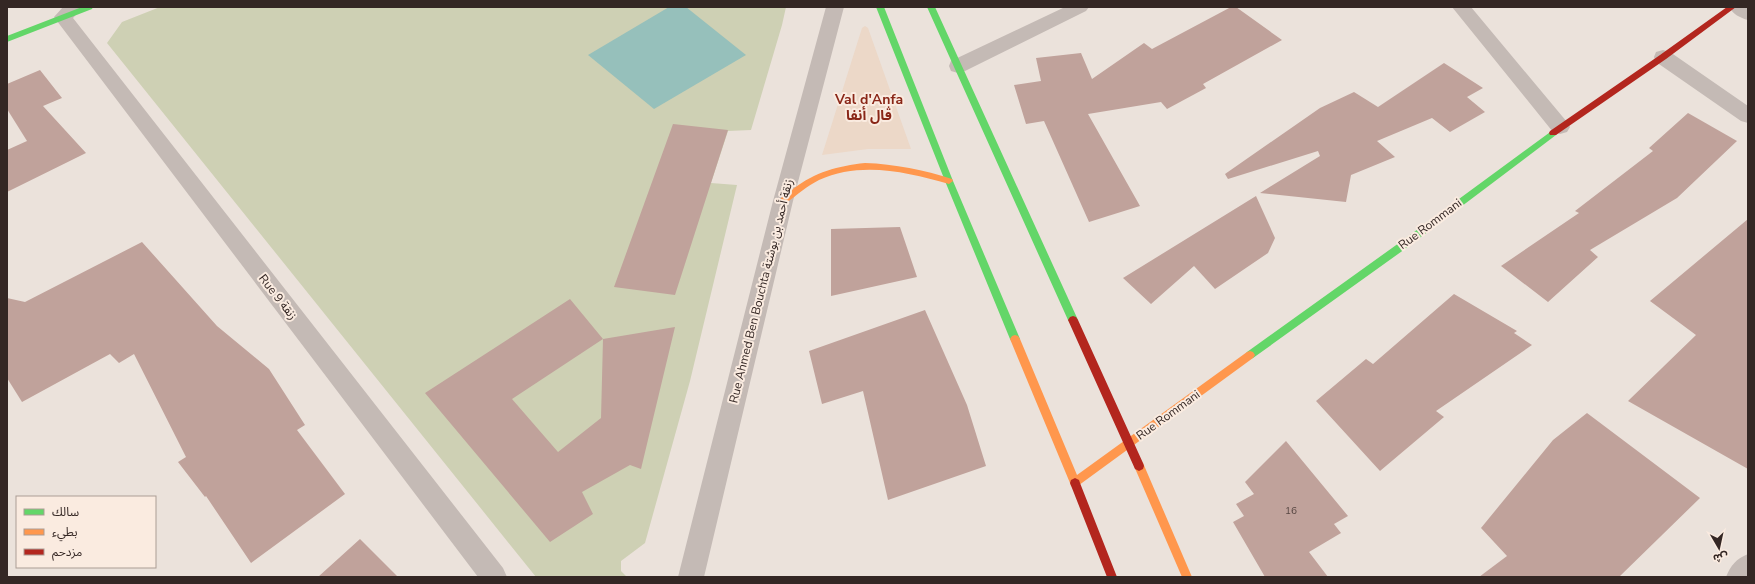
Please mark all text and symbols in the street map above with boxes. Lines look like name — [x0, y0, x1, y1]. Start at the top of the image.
district label: Val d'Anfa ڨال أنفا — [834, 90, 903, 125]
street label: Rue Ahmed Ben Bouchta زنقة أحمد بن بوشتة — [725, 177, 797, 405]
street label: Rue Rommani — [1395, 195, 1465, 253]
street label: Rue 9 زنقة — [255, 271, 301, 323]
street label: Rue Rommani — [1133, 386, 1203, 444]
legend — [16, 496, 156, 568]
text: سالك — [52, 504, 79, 520]
house number: 16 — [1285, 504, 1297, 518]
text: بطيء — [52, 524, 78, 542]
north arrow — [1699, 528, 1739, 568]
text: مزدحم — [52, 544, 82, 561]
text: ش — [1712, 549, 1729, 566]

